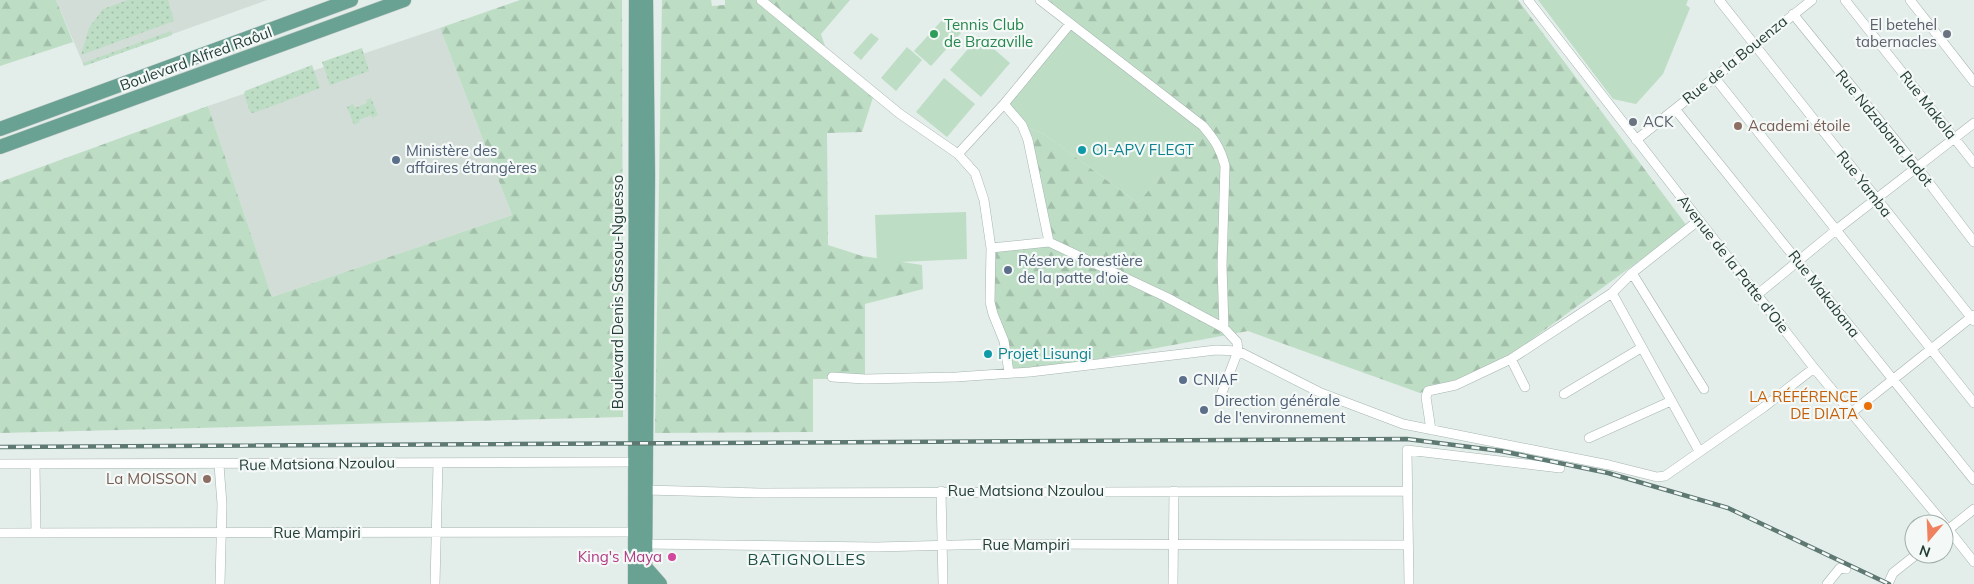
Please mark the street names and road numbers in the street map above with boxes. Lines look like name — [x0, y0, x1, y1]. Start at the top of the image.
street label: Rue de la Bouenza — [1678, 11, 1791, 108]
street label: Boulevard Alfred Raôul — [117, 22, 274, 95]
street label: Rue Ndzabana Jadot — [1832, 66, 1937, 190]
street label: Rue Makola — [1896, 67, 1961, 143]
street label: Rue Yamba — [1833, 147, 1896, 221]
street label: Boulevard Denis Sassou-Nguesso — [608, 175, 627, 409]
street label: Avenue de la Patte d'Oie — [1674, 191, 1793, 337]
street label: Rue Makabana — [1784, 246, 1864, 341]
street label: Rue Matsiona Nzoulou — [239, 453, 395, 474]
street label: Rue Matsiona Nzoulou — [948, 481, 1104, 500]
street label: Rue Mampiri — [273, 523, 361, 542]
street label: Rue Mampiri — [982, 535, 1070, 554]

